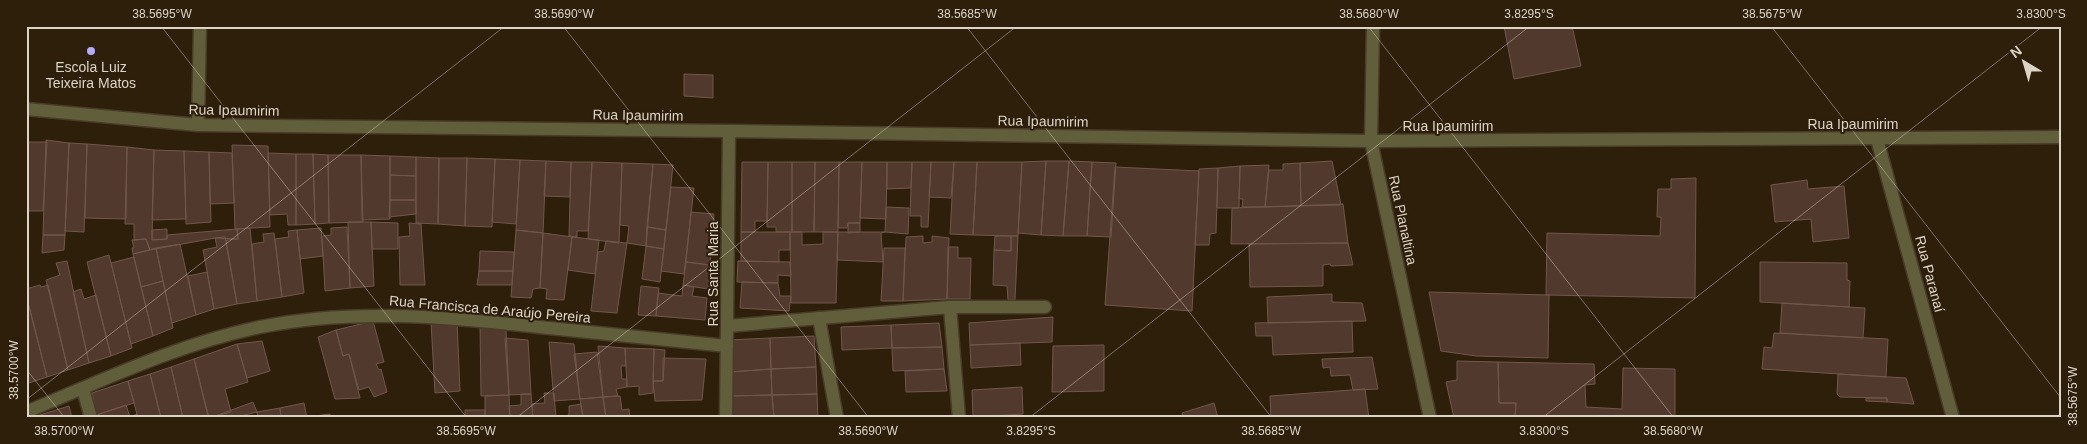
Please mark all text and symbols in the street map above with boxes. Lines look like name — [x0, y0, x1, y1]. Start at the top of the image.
text: 38.5695°W — [132, 7, 192, 21]
text: 38.5690°W — [534, 7, 594, 21]
text: 38.5685°W — [937, 7, 997, 21]
text: 38.5680°W — [1339, 7, 1399, 21]
text: 3.8295°S — [1504, 7, 1554, 21]
text: 38.5675°W — [1742, 7, 1802, 21]
text: 3.8300°S — [2016, 7, 2066, 21]
north arrow — [2000, 38, 2050, 88]
text: N — [2007, 42, 2025, 61]
marker: Escola Luiz Teixeira Matos — [85, 45, 97, 57]
place label: Escola Luiz Teixeira Matos — [46, 59, 136, 91]
street label: Rua Ipaumirim — [188, 101, 280, 119]
street label: Rua Ipaumirim — [592, 106, 684, 124]
street label: Rua Ipaumirim — [997, 112, 1089, 130]
street label: Rua Ipaumirim — [1807, 116, 1899, 132]
street label: Rua Ipaumirim — [1402, 118, 1494, 134]
street label: Rua Planaltina — [1386, 174, 1420, 266]
street label: Rua Santa Maria — [705, 221, 721, 327]
street label: Rua Paranaí — [1912, 234, 1948, 314]
street label: Rua Francisca de Araújo Pereira — [389, 292, 592, 326]
text: 38.5700°W — [7, 340, 21, 400]
text: 38.5675°W — [2066, 366, 2080, 426]
text: 38.5700°W — [34, 424, 94, 438]
text: 38.5695°W — [436, 424, 496, 438]
text: 38.5690°W — [838, 424, 898, 438]
text: 3.8295°S — [1006, 424, 1056, 438]
text: 38.5685°W — [1241, 424, 1301, 438]
text: 3.8300°S — [1519, 424, 1569, 438]
text: 38.5680°W — [1643, 424, 1703, 438]

